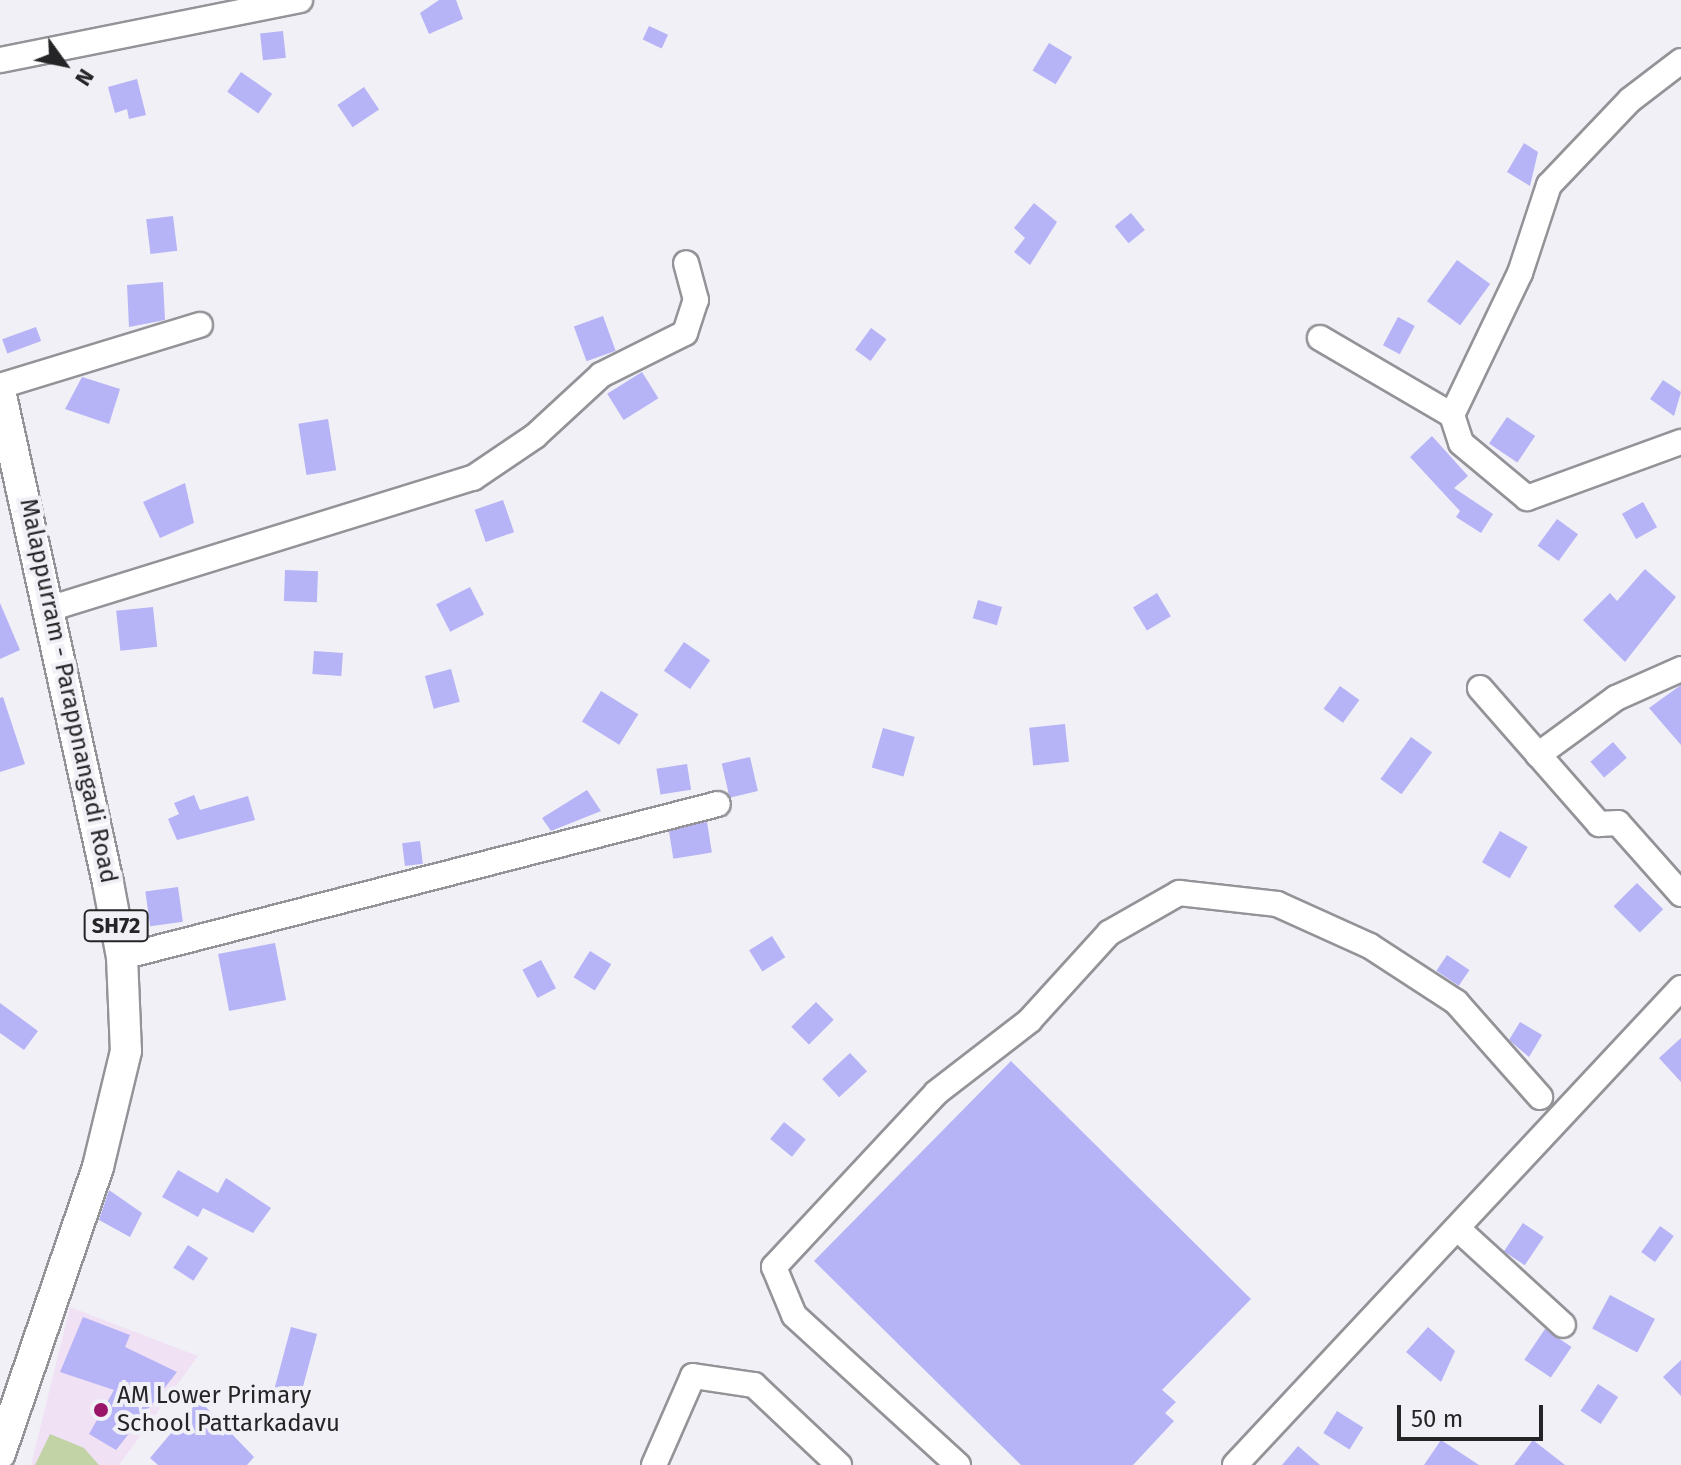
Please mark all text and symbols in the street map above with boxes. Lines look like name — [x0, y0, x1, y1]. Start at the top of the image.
north arrow — [24, 24, 104, 104]
text: N — [69, 64, 100, 91]
street label: Malappurram - Parappnangadi Road — [13, 496, 123, 886]
road number: SH72 — [82, 908, 150, 944]
place label: AM Lower Primary School Pattarkadavu — [117, 1382, 340, 1438]
scale bar — [1401, 1389, 1547, 1439]
marker: AM Lower Primary School Pattarkadavu — [92, 1401, 110, 1419]
text: 50 m — [1411, 1405, 1463, 1433]

